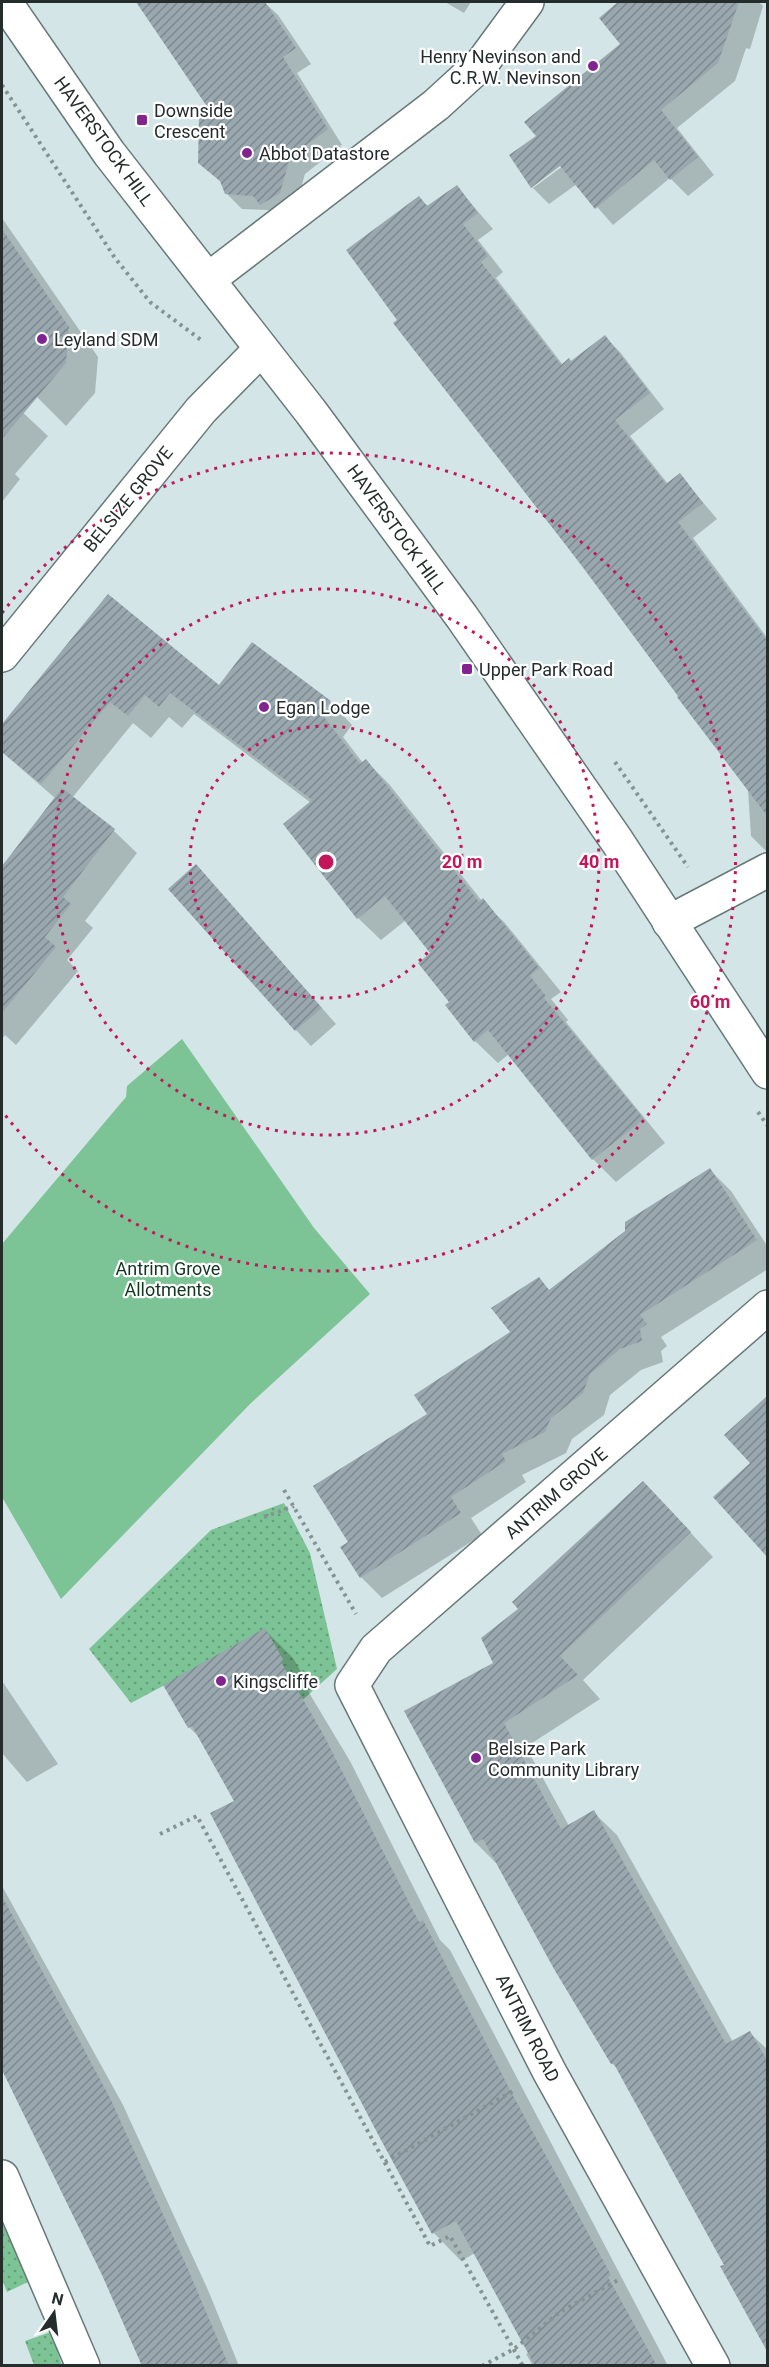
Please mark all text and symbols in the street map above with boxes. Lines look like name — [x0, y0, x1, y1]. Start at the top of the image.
place label: Henry Nevinson and C.R.W. Nevinson — [420, 46, 581, 88]
marker: Henry Nevinson and C.R.W. Nevinson — [586, 59, 600, 73]
street label: HAVERSTOCK HILL — [50, 72, 158, 210]
place label: Downside Crescent — [154, 100, 233, 142]
marker: Downside Crescent — [135, 113, 149, 127]
place label: Abbot Datastore — [259, 143, 390, 164]
marker: Abbot Datastore — [240, 146, 254, 160]
place label: Leyland SDM — [54, 329, 159, 350]
marker: Leyland SDM — [35, 332, 49, 346]
street label: BELSIZE GROVE — [79, 442, 177, 556]
street label: HAVERSTOCK HILL — [343, 460, 451, 598]
place label: Upper Park Road — [479, 659, 613, 680]
marker: Upper Park Road — [460, 662, 474, 676]
place label: Egan Lodge — [276, 697, 370, 718]
marker: Egan Lodge — [257, 700, 271, 714]
text: 20 m — [442, 851, 482, 872]
text: 40 m — [579, 851, 619, 872]
centre of rings — [316, 852, 336, 872]
text: 60 m — [690, 991, 730, 1012]
park label: Antrim Grove Allotments — [116, 1258, 220, 1300]
street label: ANTRIM GROVE — [501, 1443, 611, 1543]
place label: Kingscliffe — [233, 1671, 318, 1692]
marker: Kingscliffe — [214, 1674, 228, 1688]
place label: Belsize Park Community Library — [488, 1738, 640, 1780]
marker: Belsize Park Community Library — [469, 1751, 483, 1765]
street label: ANTRIM ROAD — [492, 1971, 564, 2085]
north arrow — [24, 2283, 84, 2343]
text: N — [50, 2288, 65, 2310]

